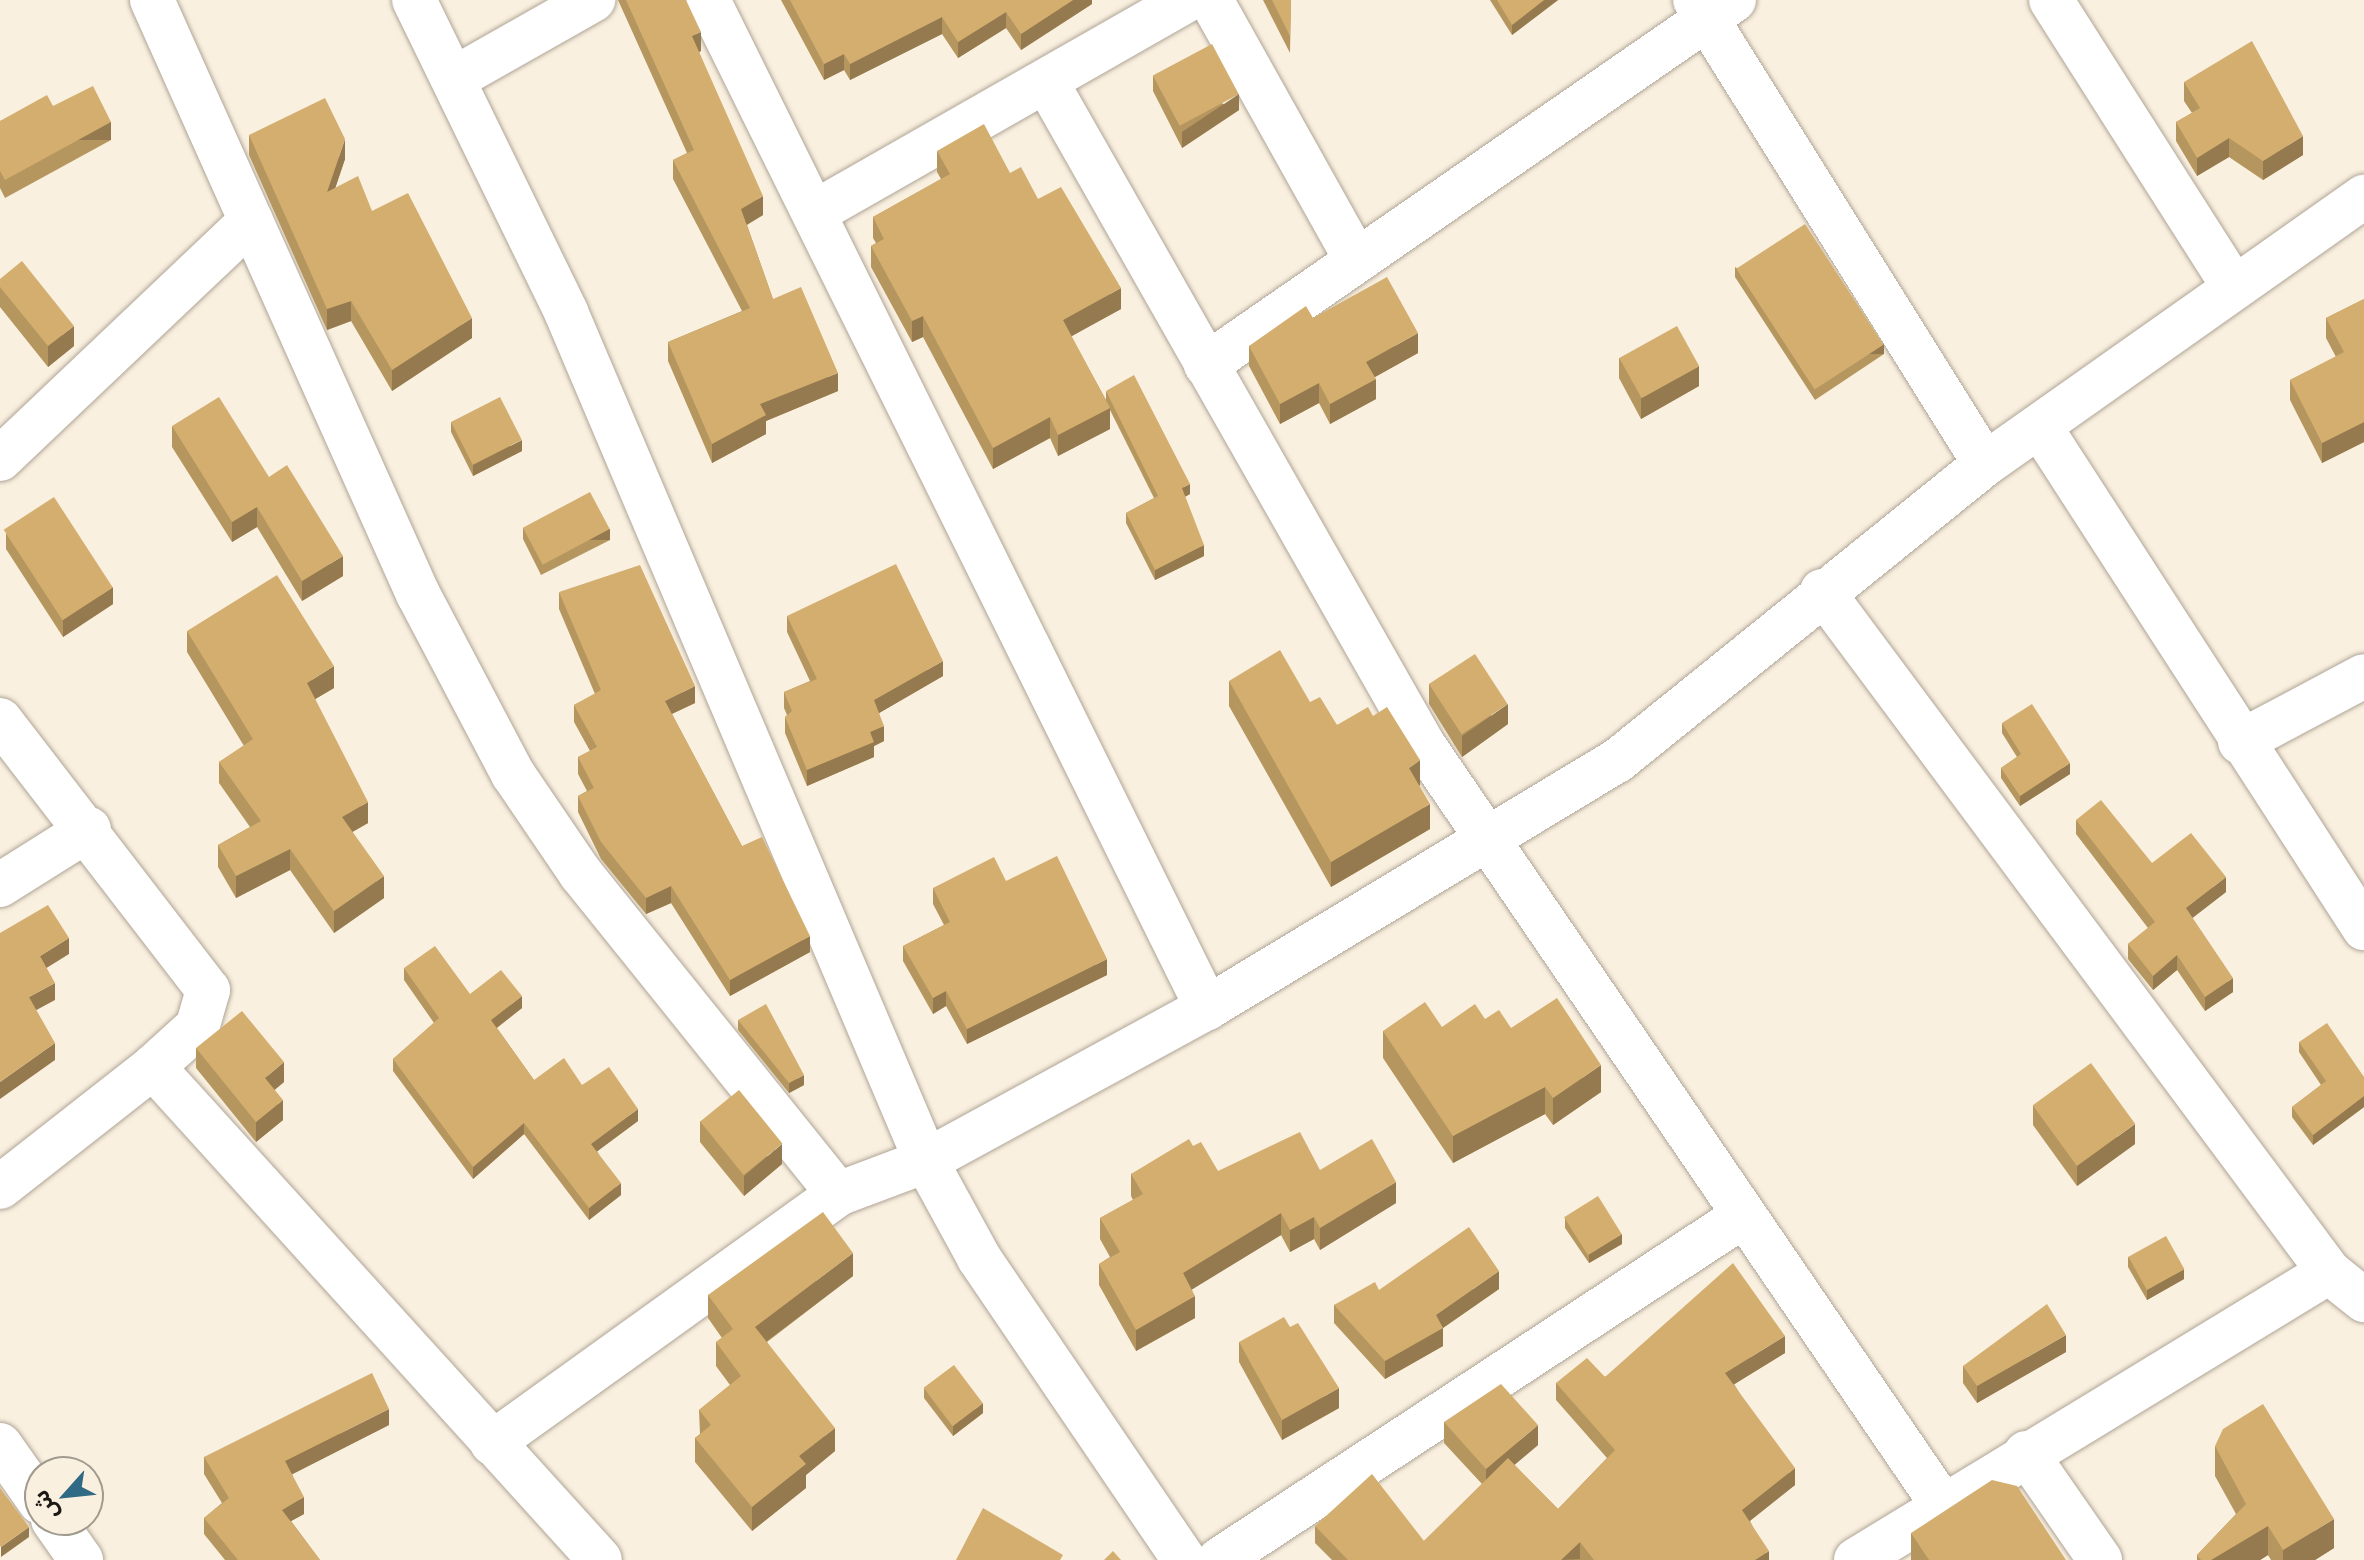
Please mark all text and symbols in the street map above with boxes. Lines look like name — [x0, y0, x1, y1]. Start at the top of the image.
north arrow — [24, 1456, 104, 1536]
text: ش — [24, 1486, 65, 1526]

